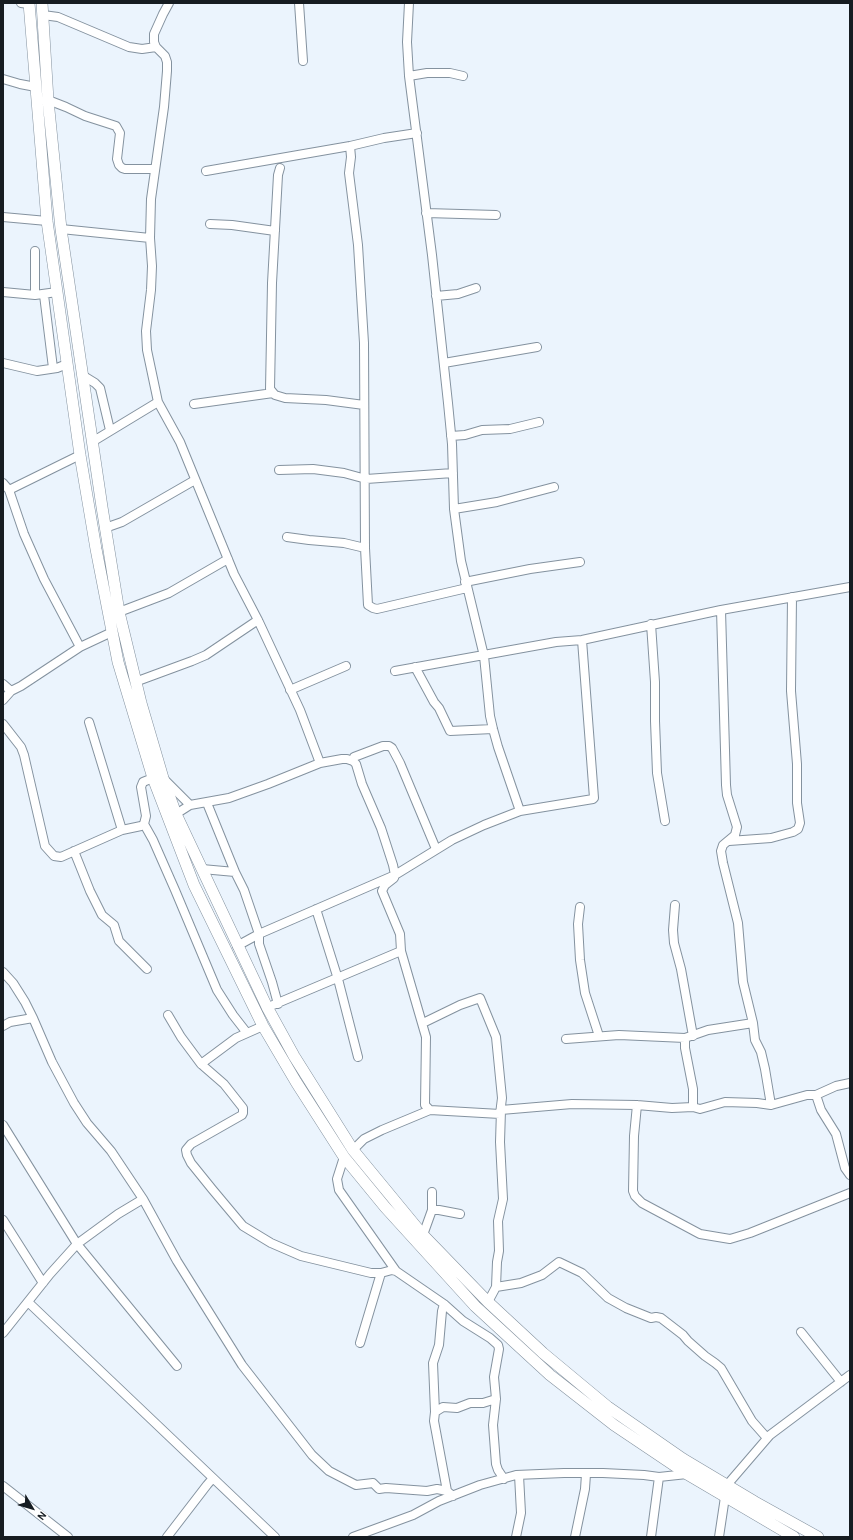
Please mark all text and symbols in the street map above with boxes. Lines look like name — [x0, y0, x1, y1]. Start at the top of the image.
north arrow — [12, 1488, 52, 1528]
text: N — [34, 1509, 49, 1523]

